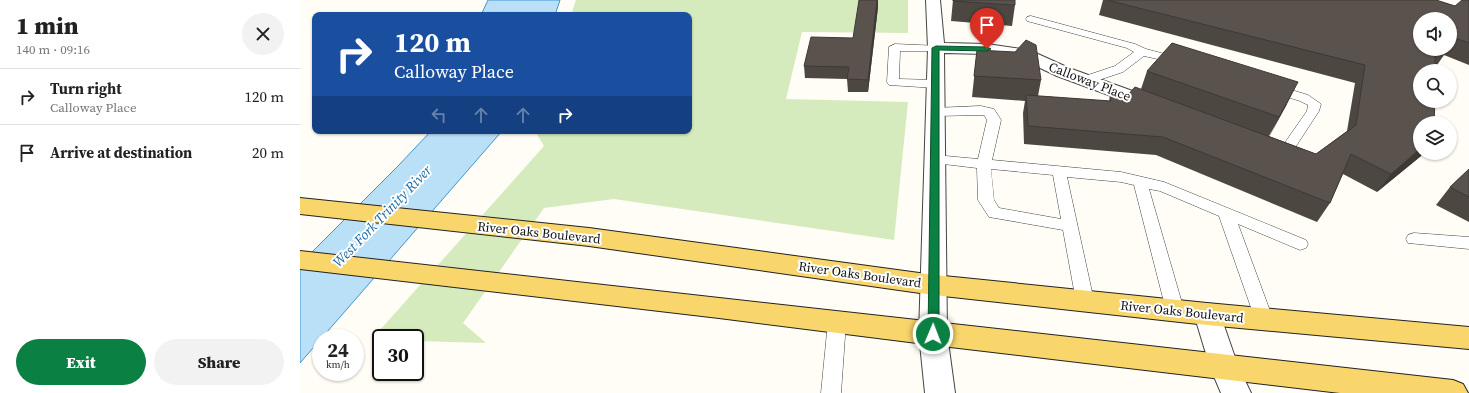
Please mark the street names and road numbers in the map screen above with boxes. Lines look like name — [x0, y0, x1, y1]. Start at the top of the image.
street label: Calloway Place — [1046, 58, 1134, 105]
street label: River Oaks Boulevard — [476, 218, 602, 247]
street label: River Oaks Boulevard — [797, 257, 923, 292]
street label: River Oaks Boulevard — [1119, 297, 1245, 326]

